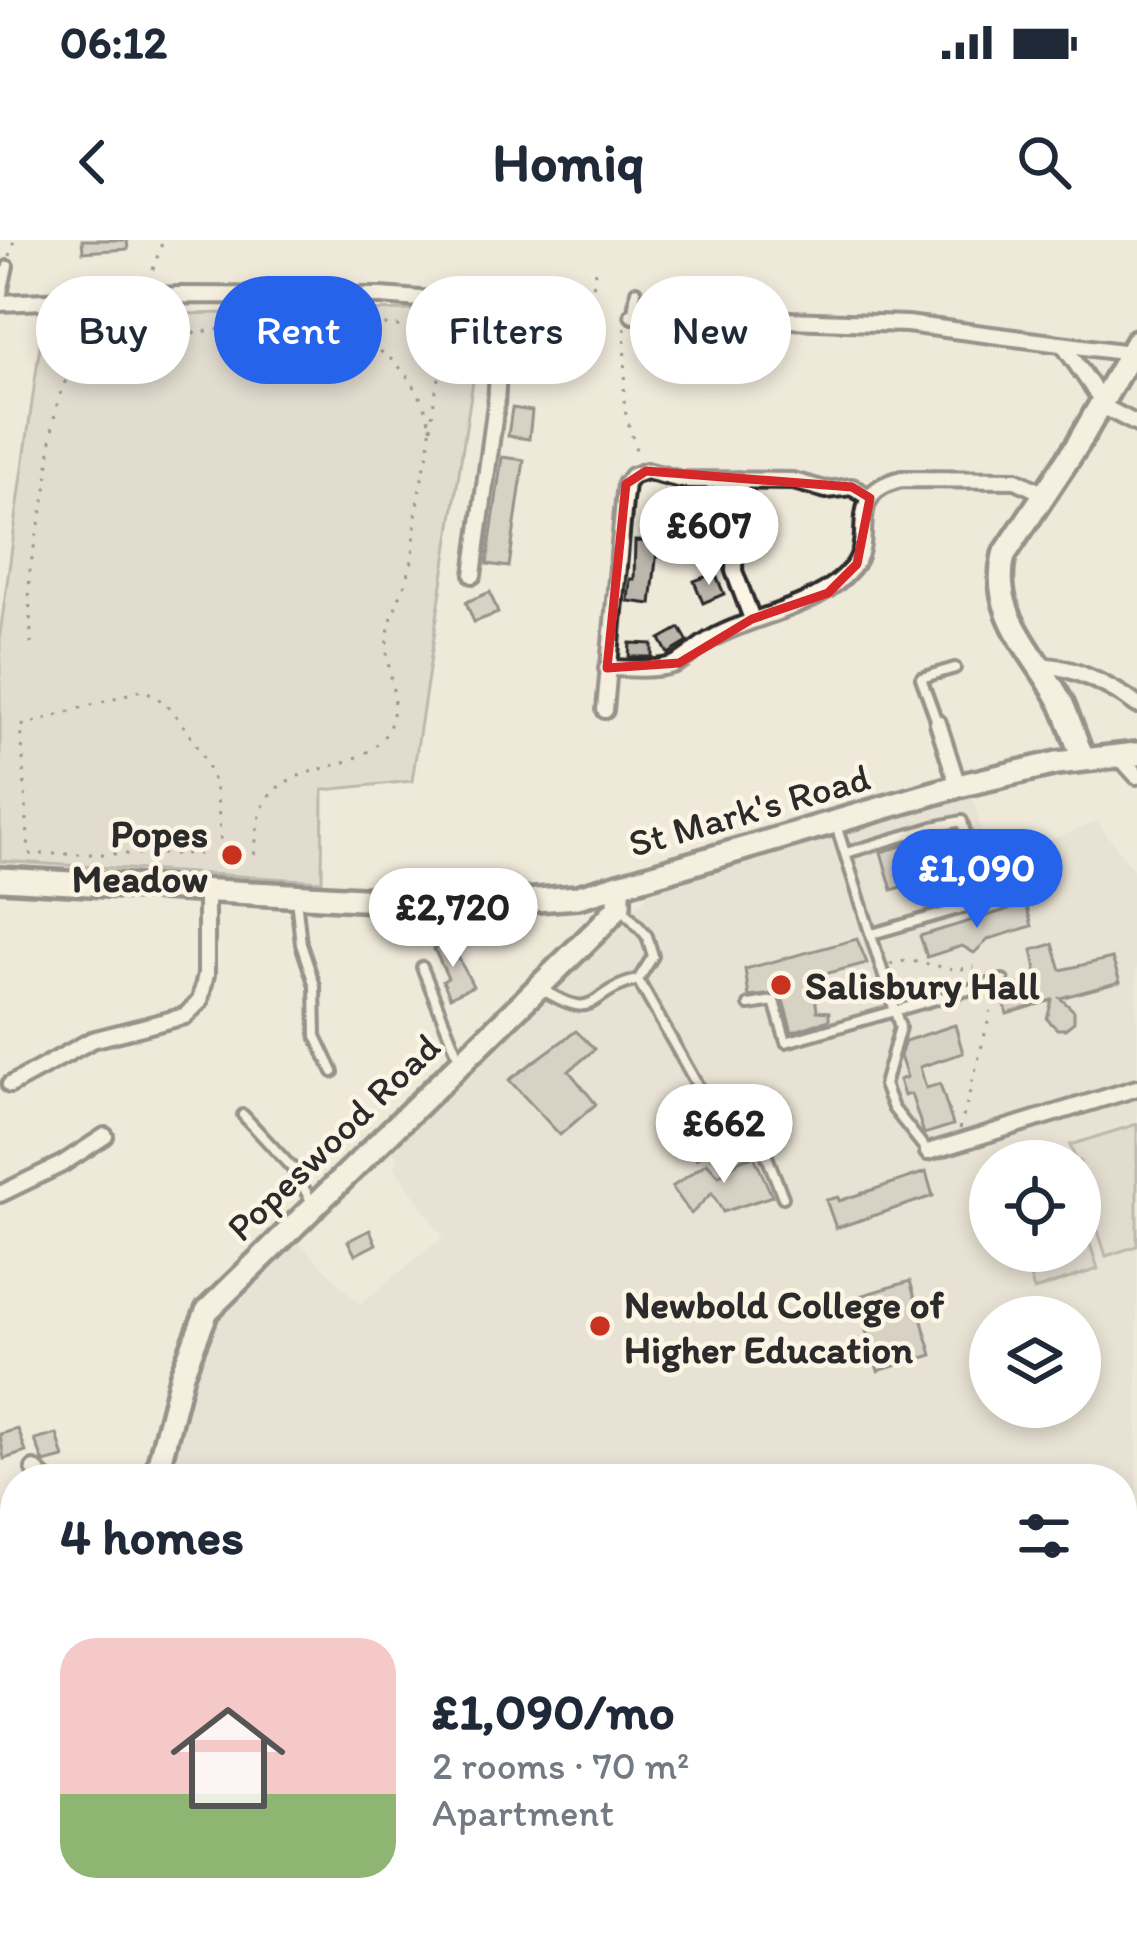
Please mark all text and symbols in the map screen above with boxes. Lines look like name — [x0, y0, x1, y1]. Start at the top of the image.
text: 06:12 — [60, 15, 167, 69]
icon: back — [60, 129, 126, 195]
icon: search — [1011, 129, 1077, 195]
text: Homiq — [493, 130, 644, 195]
chip: Buy — [36, 276, 190, 384]
chip: Rent — [214, 276, 382, 384]
chip: Filters — [406, 276, 606, 384]
chip: New — [630, 276, 791, 384]
pin: £607 — [638, 486, 780, 588]
text: £607 — [667, 501, 751, 548]
street label: St Mark's Road — [623, 753, 875, 867]
place label: Popes Meadow — [72, 810, 208, 902]
pin: £1,090 — [879, 829, 1075, 931]
marker: Popes Meadow — [219, 842, 245, 868]
text: £1,090 — [919, 844, 1035, 891]
pin: £2,720 — [355, 868, 551, 970]
text: £2,720 — [396, 883, 510, 930]
place label: Salisbury Hall — [805, 962, 1041, 1009]
marker: Salisbury Hall — [768, 972, 794, 998]
street label: Popeswood Road — [216, 1023, 450, 1251]
pin: £662 — [653, 1084, 795, 1186]
text: £662 — [683, 1099, 765, 1146]
map controls — [969, 1140, 1101, 1428]
button: locate — [969, 1140, 1101, 1272]
place label: Newbold College of Higher Education — [624, 1281, 945, 1373]
button: layers — [969, 1296, 1101, 1428]
marker: Newbold College of Higher Education — [587, 1313, 613, 1339]
icon: filters — [1011, 1503, 1077, 1569]
text: 4 homes — [60, 1506, 244, 1567]
text: £1,090/mo — [432, 1681, 675, 1742]
icon: home — [156, 1686, 300, 1830]
text: 2 rooms · 70 m² — [432, 1742, 690, 1789]
text: Apartment — [432, 1789, 614, 1836]

